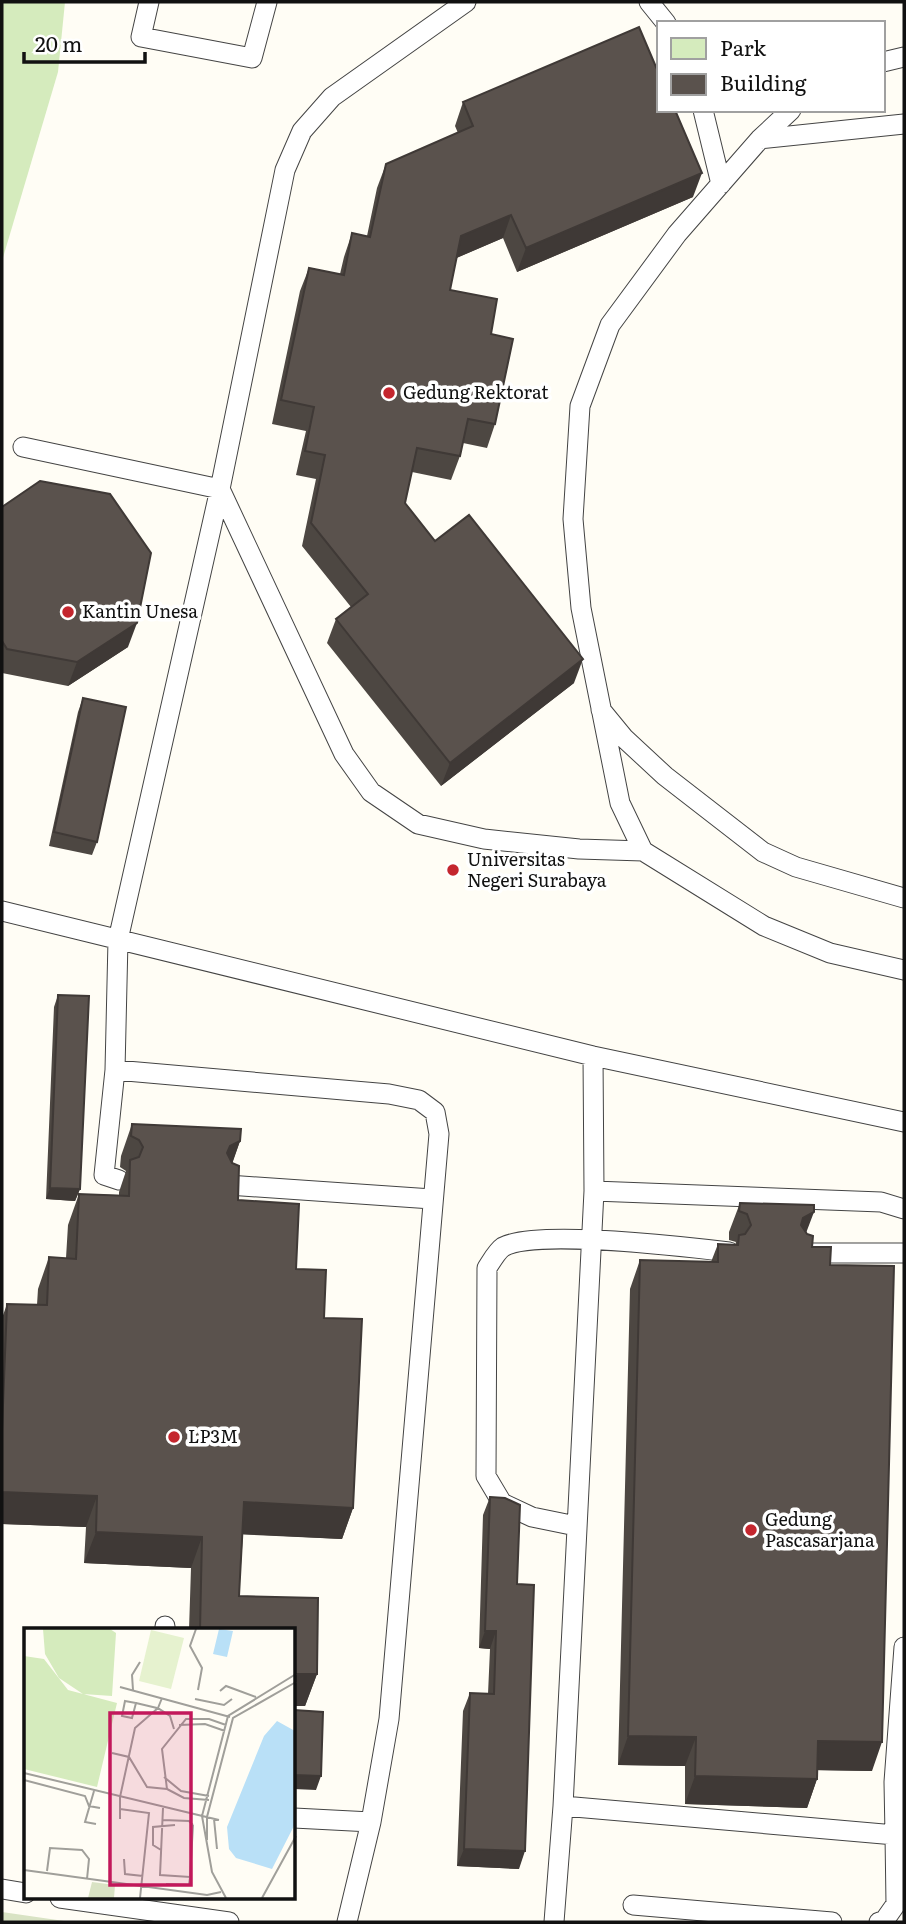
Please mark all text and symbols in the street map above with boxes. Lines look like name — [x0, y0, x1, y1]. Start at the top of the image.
scale bar — [24, 21, 145, 65]
legend — [657, 21, 885, 112]
text: 20 m — [35, 27, 82, 58]
text: Park — [720, 31, 766, 62]
text: Building — [720, 66, 807, 97]
place label: Gedung Rektorat — [403, 378, 549, 405]
marker: Gedung Rektorat — [381, 385, 397, 401]
place label: Kantin Unesa — [82, 597, 198, 624]
marker: Kantin Unesa — [60, 604, 76, 620]
place label: Universitas Negeri Surabaya — [467, 845, 607, 893]
marker: Universitas Negeri Surabaya — [445, 862, 461, 878]
place label: LP3M — [188, 1422, 238, 1449]
marker: LP3M — [166, 1429, 182, 1445]
place label: Gedung Pascasarjana — [765, 1505, 875, 1553]
marker: Gedung Pascasarjana — [743, 1522, 759, 1538]
inset map — [24, 1628, 296, 1899]

